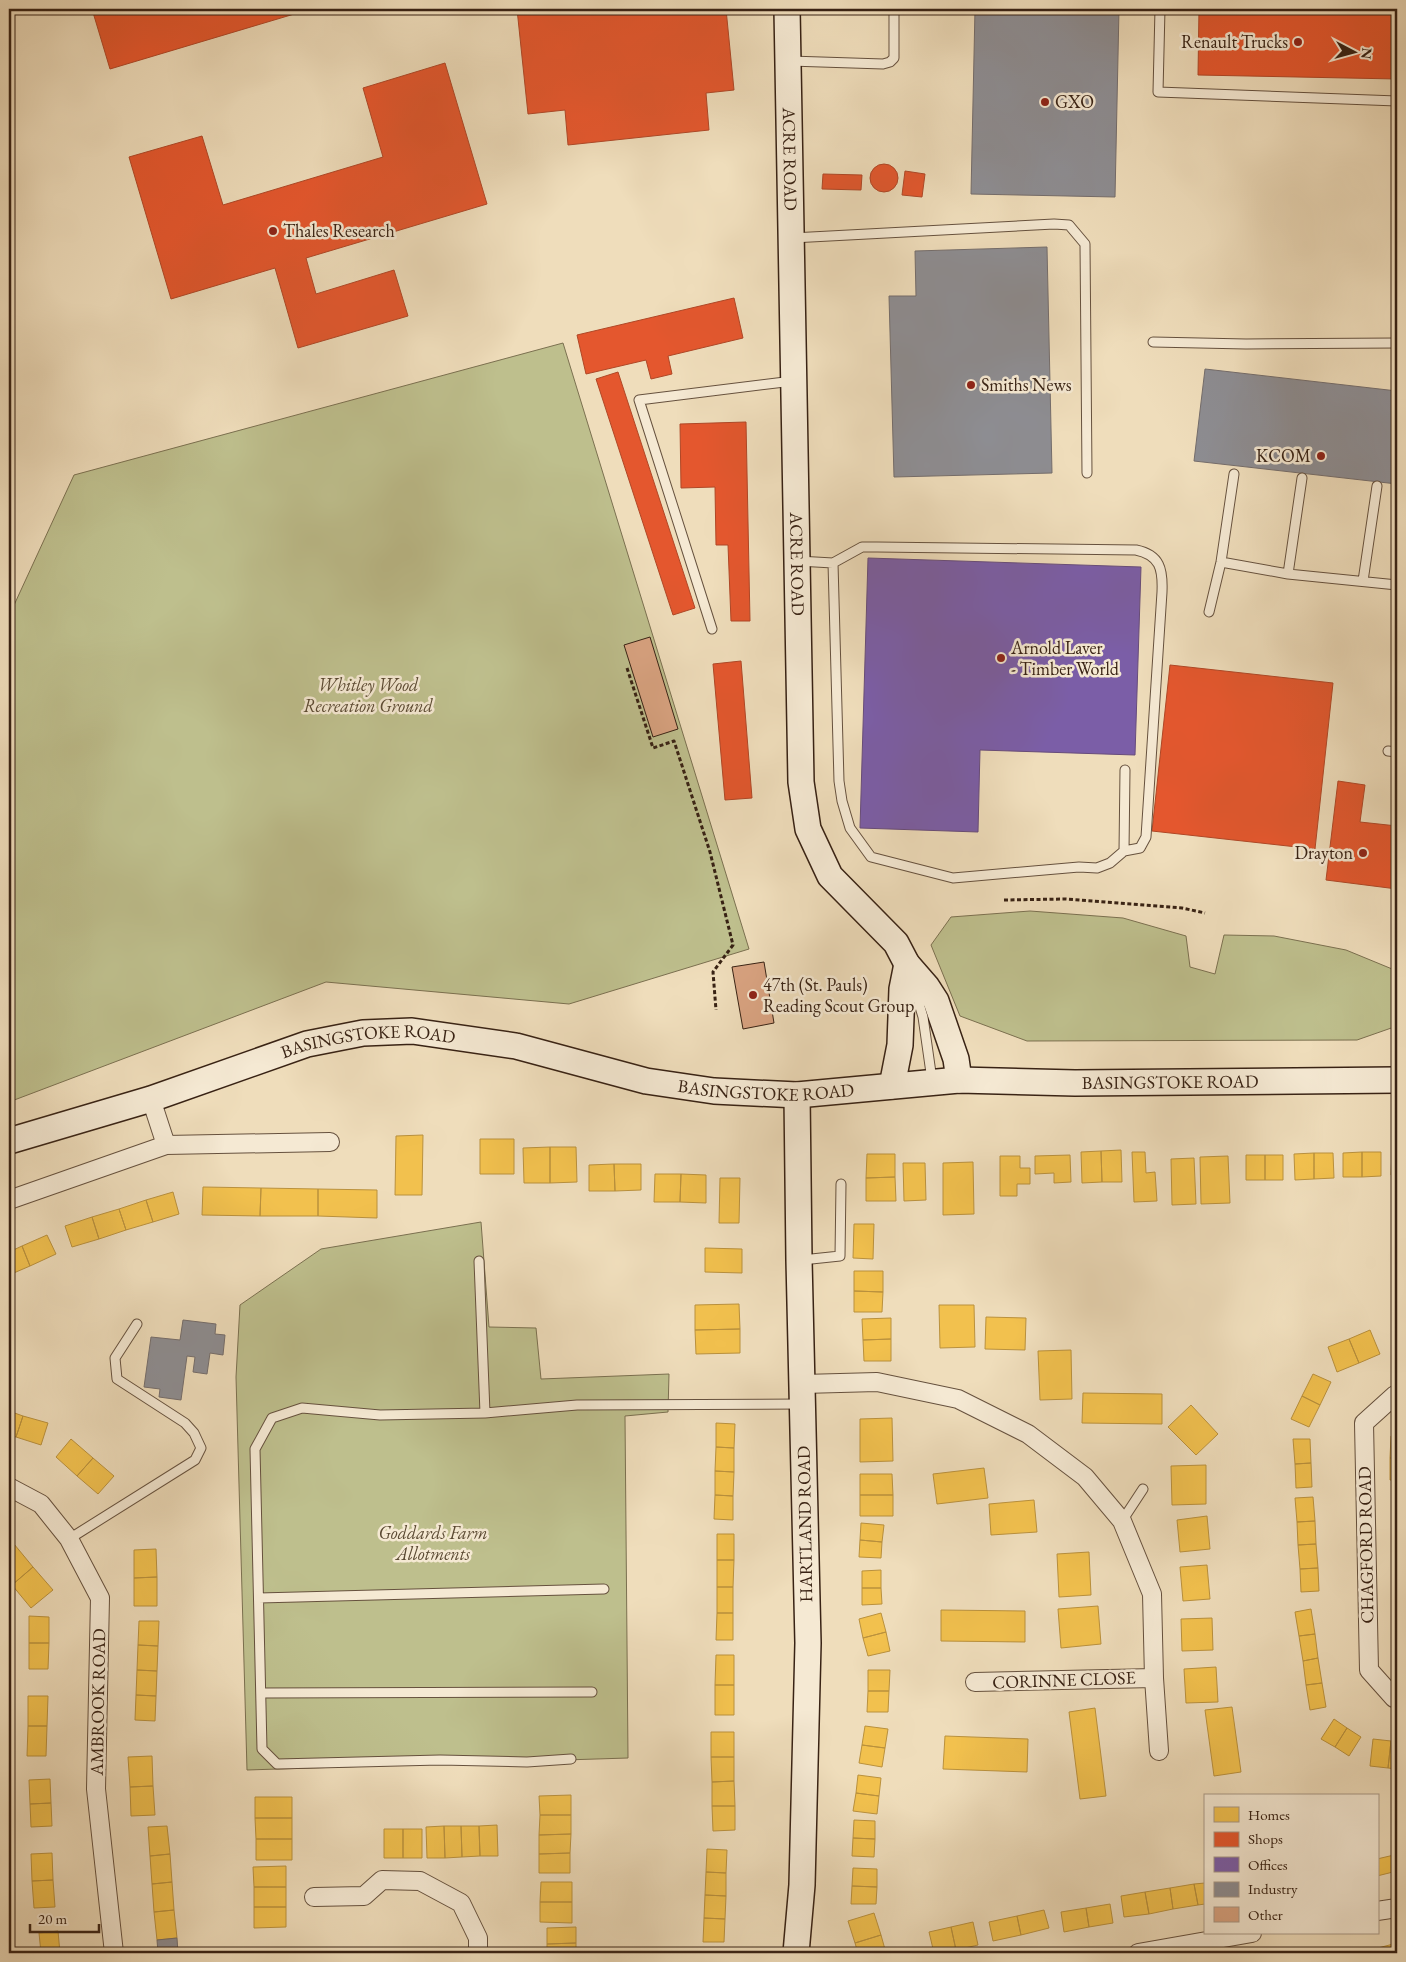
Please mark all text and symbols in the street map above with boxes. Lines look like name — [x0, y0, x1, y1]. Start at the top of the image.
north arrow — [1328, 28, 1378, 78]
place label: Renault Trucks — [1181, 30, 1288, 53]
marker: Renault Trucks — [1292, 36, 1304, 48]
text: N — [1357, 47, 1376, 61]
place label: GXO — [1055, 90, 1094, 113]
marker: GXO — [1039, 96, 1051, 108]
street label: ACRE ROAD — [778, 106, 803, 211]
place label: Thales Research — [283, 219, 395, 242]
marker: Thales Research — [267, 225, 279, 237]
place label: Smiths News — [981, 373, 1072, 396]
marker: Smiths News — [965, 379, 977, 391]
place label: KCOM — [1256, 444, 1311, 467]
marker: KCOM — [1315, 450, 1327, 462]
street label: ACRE ROAD — [785, 511, 810, 616]
place label: Arnold Laver - Timber World — [1010, 636, 1120, 680]
marker: Arnold Laver - Timber World — [995, 652, 1007, 664]
park label: Whitley Wood Recreation Ground — [303, 673, 434, 717]
place label: Drayton — [1294, 841, 1353, 864]
marker: Drayton — [1357, 847, 1369, 859]
place label: 47th (St. Pauls) Reading Scout Group — [763, 973, 914, 1017]
marker: 47th (St. Pauls) Reading Scout Group — [747, 989, 759, 1001]
street label: BASINGSTOKE ROAD — [278, 1019, 457, 1063]
street label: BASINGSTOKE ROAD — [1082, 1069, 1259, 1094]
street label: BASINGSTOKE ROAD — [676, 1074, 855, 1106]
street label: HARTLAND ROAD — [792, 1446, 817, 1602]
street label: CHAGFORD ROAD — [1353, 1466, 1378, 1624]
park label: Goddards Farm Allotments — [379, 1521, 487, 1565]
street label: AMBROOK ROAD — [85, 1628, 110, 1777]
street label: CORINNE CLOSE — [992, 1666, 1136, 1693]
legend — [1204, 1794, 1378, 1934]
text: Homes — [1248, 1805, 1290, 1824]
text: Shops — [1248, 1829, 1283, 1848]
text: Offices — [1248, 1855, 1288, 1874]
text: Industry — [1248, 1879, 1298, 1898]
scale bar — [30, 1902, 99, 1934]
text: Other — [1248, 1905, 1283, 1924]
text: 20 m — [38, 1909, 67, 1928]

